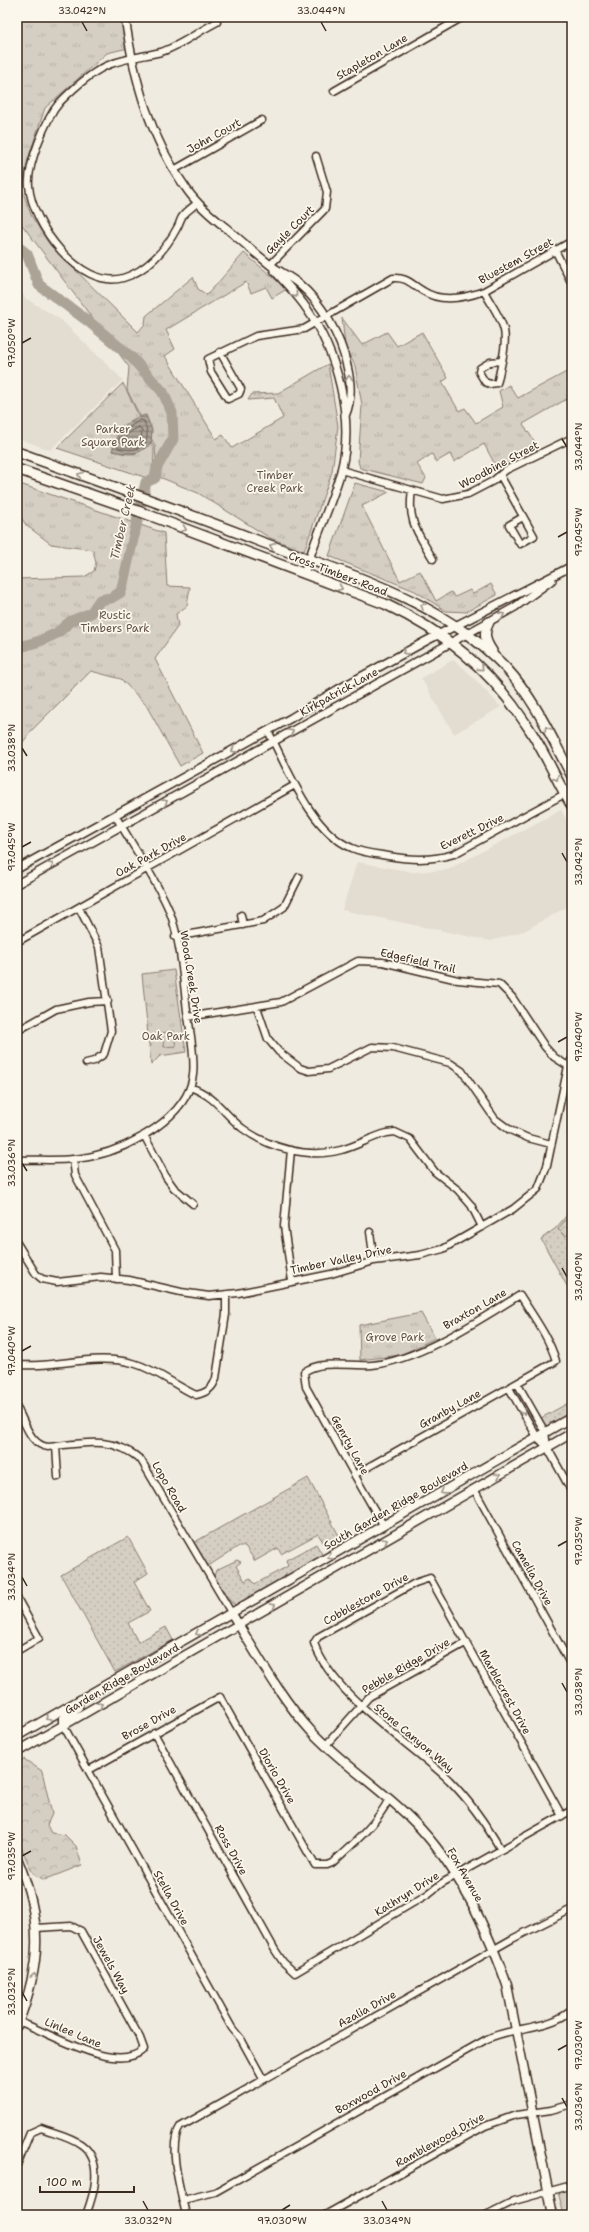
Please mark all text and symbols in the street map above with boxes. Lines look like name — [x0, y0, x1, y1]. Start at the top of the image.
text: 33.042°N — [58, 4, 106, 17]
text: 33.044°N — [297, 4, 345, 17]
street label: Stapleton Lane — [334, 30, 410, 84]
street label: John Court — [184, 115, 244, 157]
street label: Gayle Court — [262, 202, 318, 258]
street label: Bluestem Street — [476, 234, 556, 288]
one-way arrow — [291, 290, 298, 297]
text: 97.050°W — [5, 318, 18, 368]
one-way arrow — [344, 375, 353, 381]
park label: Parker Square Park — [81, 422, 145, 450]
text: 33.044°N — [572, 423, 585, 471]
street label: Woodbine Street — [456, 437, 542, 492]
park label: Timber Creek Park — [247, 468, 303, 496]
one-way arrow — [76, 472, 83, 480]
water label: Timber Creek — [107, 483, 139, 561]
text: 97.045°W — [572, 507, 585, 557]
one-way arrow — [180, 524, 187, 532]
one-way arrow — [269, 542, 276, 550]
street label: Cross Timbers Road — [286, 548, 390, 600]
one-way arrow — [336, 583, 343, 591]
one-way arrow — [420, 604, 427, 611]
park label: Rustic Timbers Park — [80, 608, 150, 636]
one-way arrow — [498, 612, 505, 619]
one-way arrow — [402, 648, 409, 655]
one-way arrow — [476, 663, 484, 671]
street label: Kirkpatrick Lane — [297, 664, 381, 720]
text: 33.038°N — [5, 724, 18, 772]
one-way arrow — [544, 726, 552, 733]
one-way arrow — [286, 730, 294, 737]
one-way arrow — [230, 745, 238, 752]
one-way arrow — [551, 774, 559, 781]
one-way arrow — [161, 800, 168, 807]
street label: Everett Drive — [438, 810, 506, 854]
text: 97.045°W — [5, 822, 18, 872]
street label: Oak Park Drive — [113, 829, 189, 881]
text: 33.042°N — [572, 838, 585, 886]
one-way arrow — [47, 863, 54, 870]
street label: Wood Creek Drive — [176, 929, 206, 1025]
street label: Edgefield Trail — [379, 945, 458, 977]
text: 97.040°W — [572, 1011, 585, 1062]
park label: Oak Park — [142, 1029, 190, 1044]
text: 33.036°N — [5, 1139, 18, 1187]
street label: Timber Valley Drive — [289, 1242, 393, 1278]
text: 33.040°N — [572, 1253, 585, 1301]
street label: Braxton Lane — [441, 1285, 509, 1333]
text: 97.040°W — [5, 1325, 18, 1376]
park label: Grove Park — [366, 1330, 424, 1345]
street label: Granby Lane — [416, 1386, 484, 1432]
one-way arrow — [518, 1408, 525, 1415]
street label: Genrty Lane — [327, 1412, 373, 1478]
street label: South Garden Ridge Boulevard — [321, 1458, 471, 1554]
street label: Lopo Road — [148, 1459, 190, 1515]
one-way arrow — [494, 1473, 501, 1480]
one-way arrow — [440, 1487, 447, 1494]
text: 97.035°W — [572, 1516, 585, 1565]
one-way arrow — [381, 1538, 388, 1545]
street label: Camelia Drive — [508, 1538, 556, 1608]
one-way arrow — [327, 1552, 334, 1559]
text: 33.034°N — [5, 1553, 18, 1601]
street label: Cobblestone Drive — [321, 1569, 411, 1629]
one-way arrow — [269, 1603, 276, 1610]
one-way arrow — [195, 1628, 202, 1636]
street label: Pebble Ridge Drive — [359, 1635, 453, 1697]
street label: Garden Ridge Boulevard — [62, 1640, 182, 1718]
street label: Marblecrest Drive — [475, 1647, 535, 1737]
text: 33.038°N — [572, 1668, 585, 1716]
street label: Stone Canyon Way — [371, 1700, 457, 1776]
one-way arrow — [95, 1702, 103, 1709]
street label: Brose Drive — [119, 1702, 179, 1744]
one-way arrow — [45, 1714, 52, 1721]
street label: Diorio Drive — [255, 1745, 299, 1807]
street label: Ross Drive — [211, 1822, 251, 1878]
text: 97.035°W — [5, 1831, 18, 1880]
street label: Fox Avenue — [443, 1845, 487, 1905]
street label: Stella Drive — [150, 1868, 192, 1928]
street label: Kathryn Drive — [372, 1868, 442, 1920]
street label: Jewels Way — [89, 1933, 133, 1997]
text: 33.032°N — [5, 1968, 18, 2016]
one-way arrow — [29, 1973, 37, 1979]
street label: Azalia Drive — [335, 1987, 399, 2031]
street label: Linlee Lane — [42, 2014, 104, 2052]
text: 97.030°W — [572, 2020, 585, 2070]
street label: Boxwood Drive — [333, 2066, 409, 2118]
text: 33.036°N — [572, 2083, 585, 2131]
street label: Ramblewood Drive — [393, 2109, 487, 2171]
scale bar — [40, 2168, 134, 2194]
text: 100 m — [46, 2174, 82, 2190]
text: 33.032°N — [124, 2214, 172, 2227]
text: 97.030°W — [257, 2214, 307, 2227]
text: 33.034°N — [363, 2214, 411, 2227]

